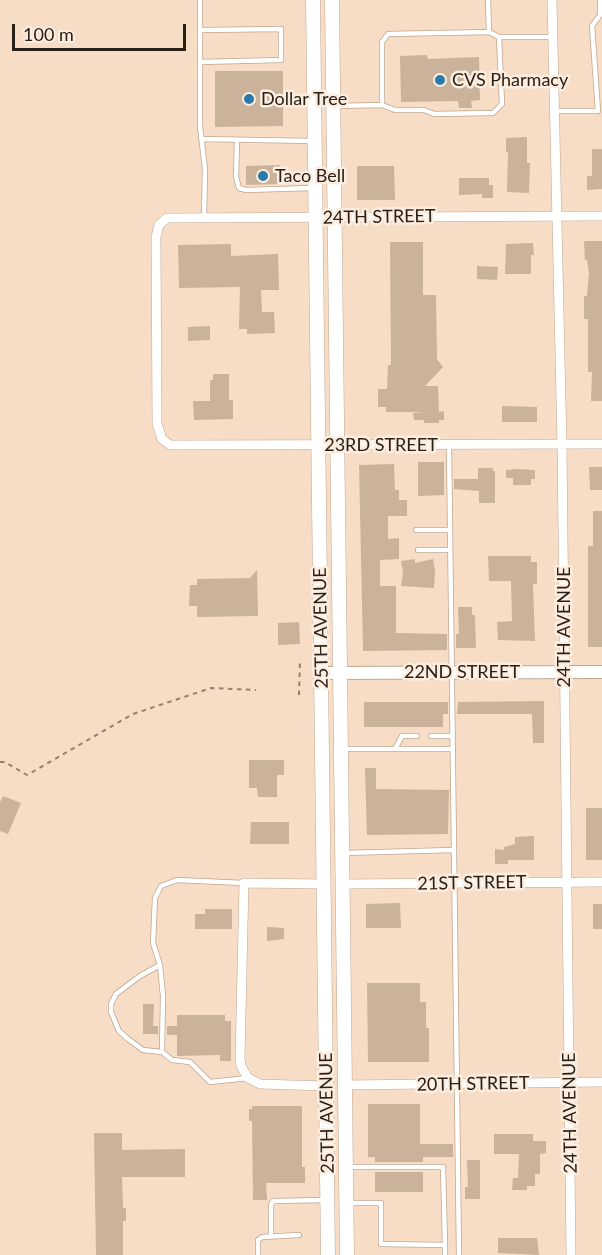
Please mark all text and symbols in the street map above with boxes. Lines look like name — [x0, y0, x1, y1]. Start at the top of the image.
scale bar — [15, 12, 189, 50]
text: 100 m — [23, 23, 74, 45]
place label: CVS Pharmacy — [452, 69, 568, 91]
marker: CVS Pharmacy — [433, 73, 447, 87]
place label: Dollar Tree — [261, 88, 347, 110]
marker: Dollar Tree — [242, 92, 256, 106]
place label: Taco Bell — [275, 165, 345, 187]
marker: Taco Bell — [256, 169, 270, 183]
street label: 24TH STREET — [322, 205, 436, 229]
street label: 23RD STREET — [324, 434, 438, 456]
street label: 24TH AVENUE — [553, 566, 575, 688]
street label: 25TH AVENUE — [309, 567, 333, 689]
street label: 22ND STREET — [404, 661, 520, 683]
street label: 21ST STREET — [417, 871, 527, 895]
street label: 25TH AVENUE — [315, 1052, 339, 1174]
street label: 24TH AVENUE — [558, 1052, 582, 1174]
street label: 20TH STREET — [416, 1072, 530, 1096]

